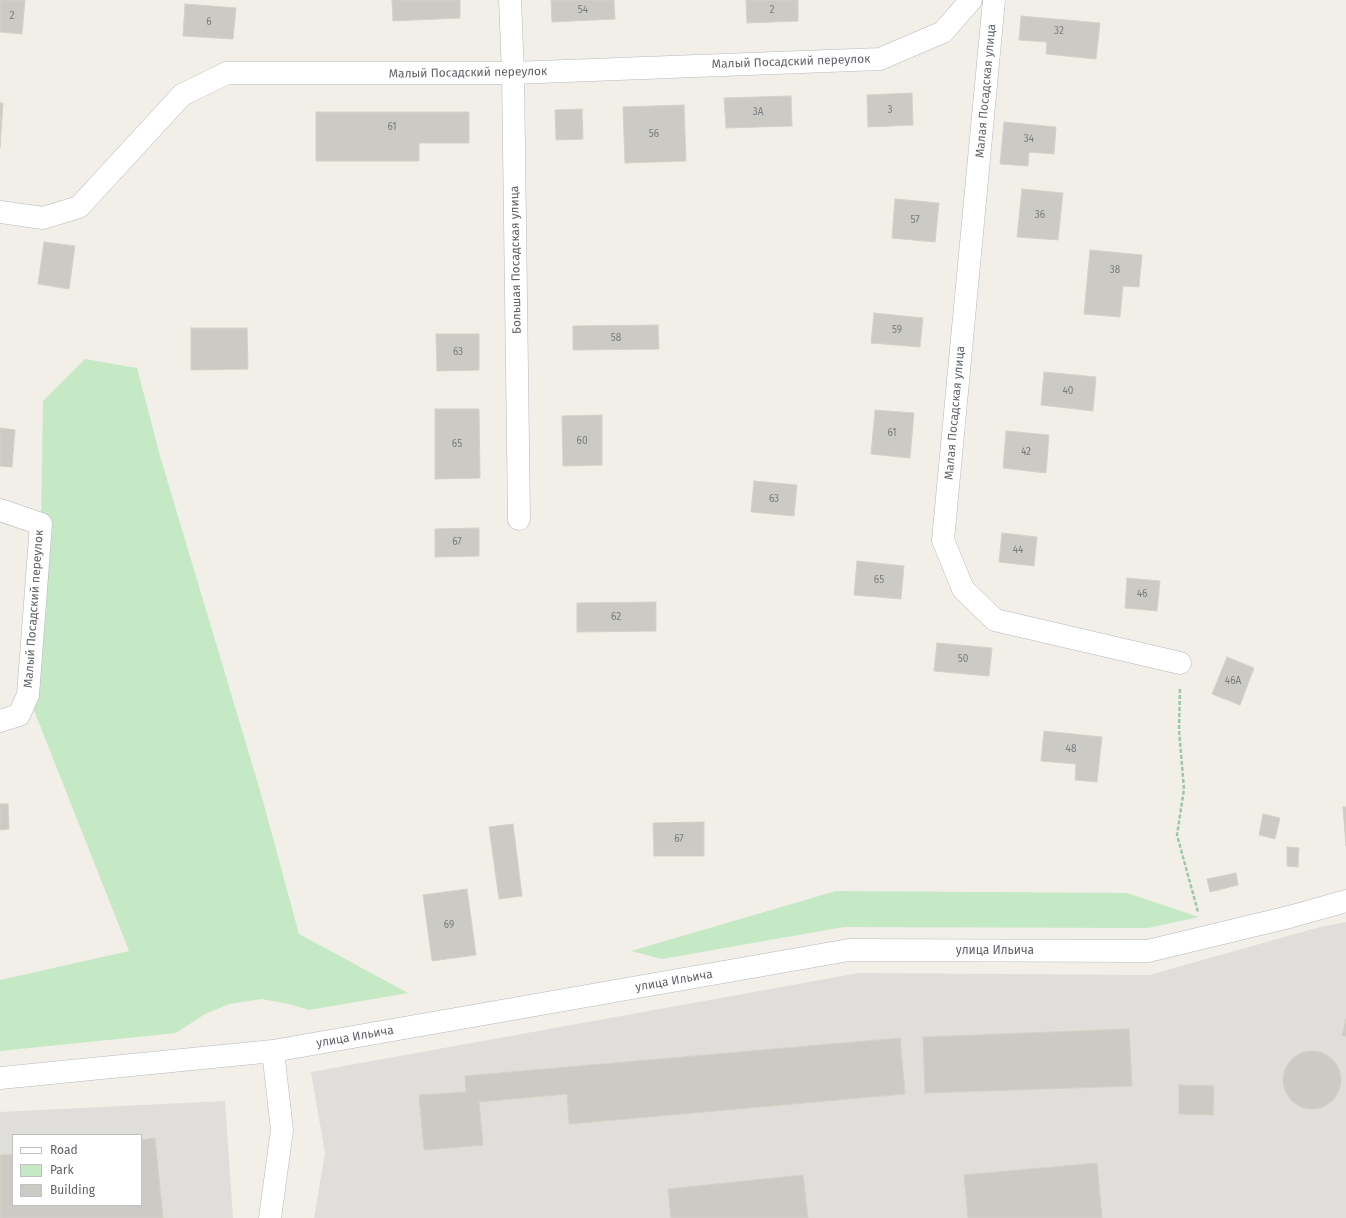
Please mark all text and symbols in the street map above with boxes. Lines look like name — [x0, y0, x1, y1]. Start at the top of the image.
house number: 54 — [578, 4, 588, 16]
house number: 2 — [770, 4, 774, 16]
house number: 2 — [10, 10, 14, 22]
house number: 6 — [206, 16, 212, 28]
street label: Малая Посадская улица — [973, 23, 999, 159]
house number: 32 — [1054, 25, 1064, 37]
street label: Малый Посадский переулок — [712, 52, 870, 72]
street label: Малый Посадский переулок — [389, 64, 547, 82]
house number: 3 — [888, 104, 892, 116]
house number: 3А — [753, 106, 763, 118]
house number: 61 — [387, 121, 397, 133]
house number: 56 — [649, 128, 659, 140]
house number: 34 — [1024, 133, 1034, 145]
street label: Большая Посадская улица — [508, 186, 524, 334]
house number: 36 — [1035, 209, 1045, 221]
house number: 57 — [910, 214, 920, 226]
house number: 38 — [1110, 264, 1120, 276]
house number: 59 — [892, 324, 902, 336]
house number: 58 — [611, 332, 621, 344]
street label: Малая Посадская улица — [942, 345, 968, 481]
house number: 63 — [453, 346, 463, 358]
house number: 40 — [1063, 385, 1073, 397]
house number: 61 — [887, 427, 897, 439]
house number: 60 — [577, 435, 587, 447]
house number: 65 — [452, 438, 462, 450]
house number: 42 — [1021, 446, 1031, 458]
house number: 63 — [769, 493, 779, 505]
street label: Малый Посадский переулок — [21, 529, 47, 689]
house number: 67 — [452, 536, 462, 548]
house number: 44 — [1013, 544, 1023, 556]
house number: 65 — [874, 574, 884, 586]
house number: 46 — [1137, 588, 1147, 600]
house number: 62 — [611, 611, 621, 623]
house number: 50 — [958, 653, 968, 665]
house number: 46А — [1225, 675, 1241, 687]
house number: 48 — [1066, 743, 1076, 755]
house number: 67 — [674, 833, 684, 845]
house number: 69 — [444, 919, 454, 931]
street label: улица Ильича — [956, 944, 1034, 958]
street label: улица Ильича — [634, 967, 714, 995]
street label: улица Ильича — [315, 1023, 395, 1051]
legend — [12, 1134, 142, 1206]
text: Road — [50, 1143, 78, 1157]
text: Park — [50, 1163, 74, 1177]
text: Building — [50, 1183, 95, 1197]

